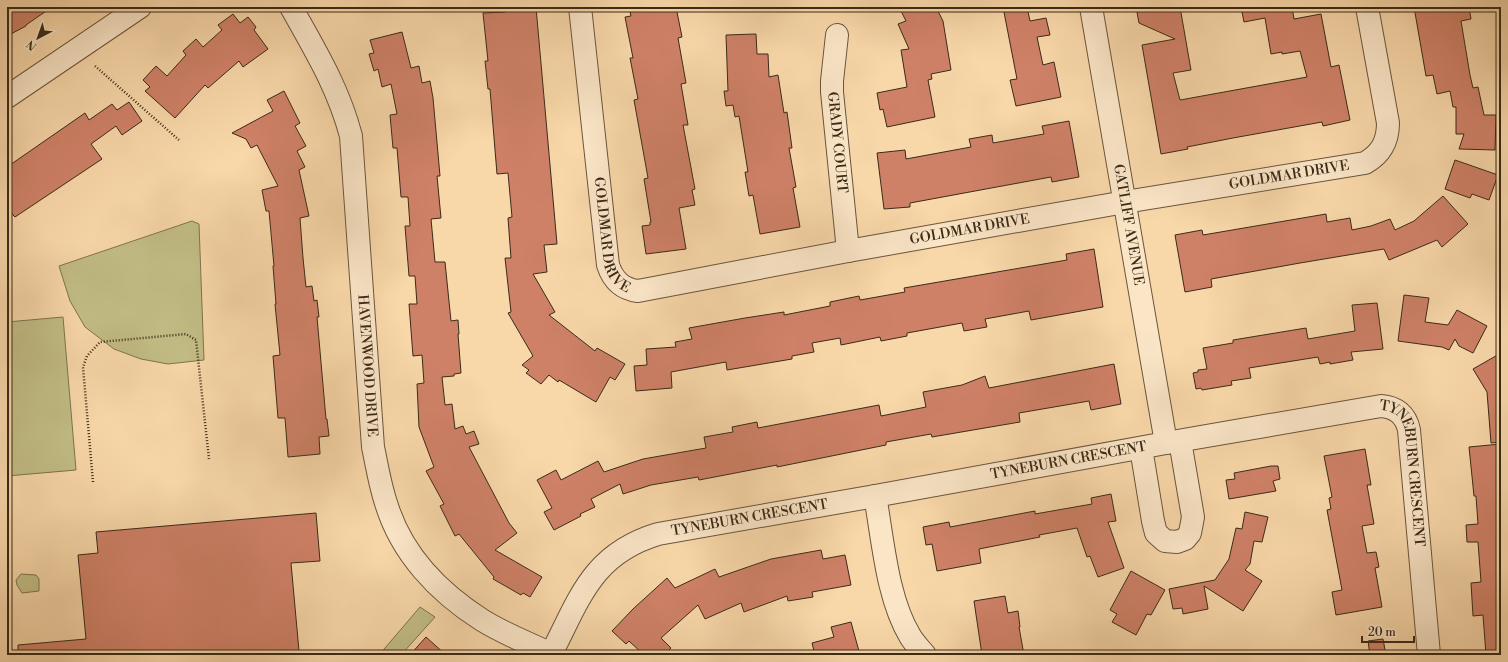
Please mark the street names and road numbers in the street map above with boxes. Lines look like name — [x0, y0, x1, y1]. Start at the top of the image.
street label: GRADY COURT — [823, 91, 851, 194]
street label: GOLDMAR DRIVE — [1228, 157, 1351, 194]
street label: GATLIFF AVENUE — [1109, 163, 1148, 287]
street label: GOLDMAR DRIVE — [590, 176, 633, 297]
street label: GOLDMAR DRIVE — [908, 210, 1031, 249]
street label: HAVENWOOD DRIVE — [353, 294, 381, 438]
street label: TYNEBURN CRESCENT — [1378, 397, 1428, 548]
street label: TYNEBURN CRESCENT — [989, 438, 1148, 484]
street label: TYNEBURN CRESCENT — [670, 495, 829, 541]

